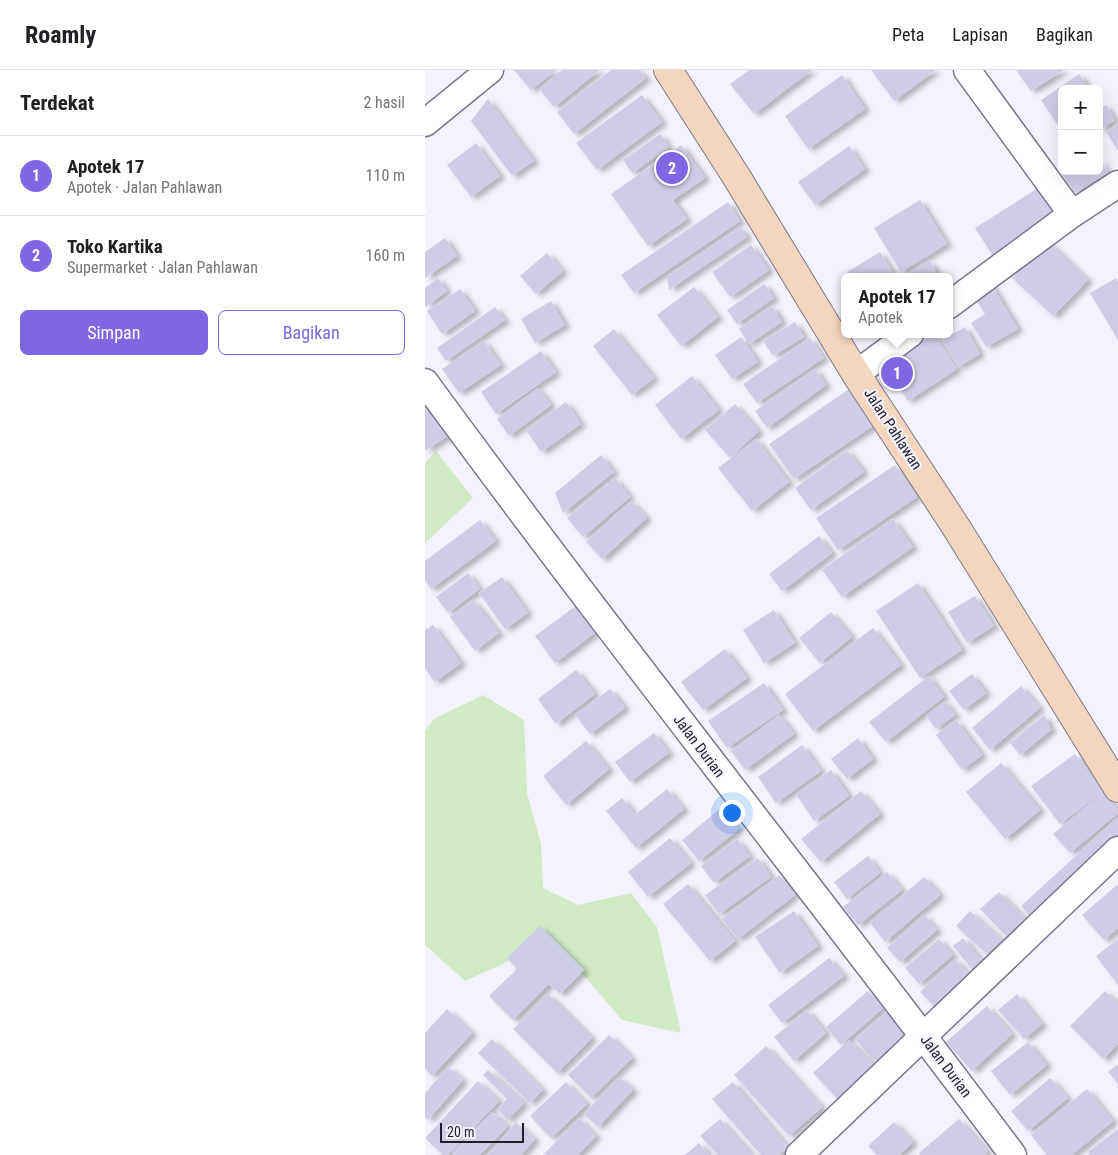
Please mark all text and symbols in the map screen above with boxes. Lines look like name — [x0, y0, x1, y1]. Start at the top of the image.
text: Roamly — [25, 21, 96, 49]
text: Peta — [892, 24, 924, 45]
text: Lapisan — [952, 24, 1008, 45]
text: Bagikan — [1036, 24, 1093, 45]
map controls — [1058, 85, 1103, 175]
button: + — [1058, 85, 1103, 130]
text: Terdekat — [20, 91, 94, 115]
text: 2 hasil — [363, 93, 405, 112]
button: − — [1058, 130, 1103, 175]
pin: 2 — [656, 149, 688, 187]
text: Apotek 17 — [67, 155, 144, 178]
text: 1 — [32, 166, 40, 185]
text: 110 m — [366, 166, 405, 185]
text: Apotek · Jalan Pahlawan — [67, 178, 222, 197]
text: Toko Kartika — [67, 235, 163, 258]
text: 2 — [32, 246, 40, 265]
text: 160 m — [366, 246, 405, 265]
text: Supermarket · Jalan Pahlawan — [67, 258, 258, 277]
popup — [841, 273, 953, 338]
text: Apotek 17 — [858, 285, 936, 308]
text: Apotek — [858, 308, 903, 327]
button: Simpan — [20, 310, 208, 355]
button: Bagikan — [218, 310, 405, 355]
pin: 1 — [881, 354, 913, 392]
street label: Jalan Pahlawan — [860, 385, 926, 473]
street label: Jalan Durian — [670, 711, 728, 781]
your location — [719, 800, 745, 826]
street label: Jalan Durian — [917, 1031, 975, 1101]
scale bar — [440, 1120, 524, 1143]
text: 20 m — [447, 1124, 475, 1140]

